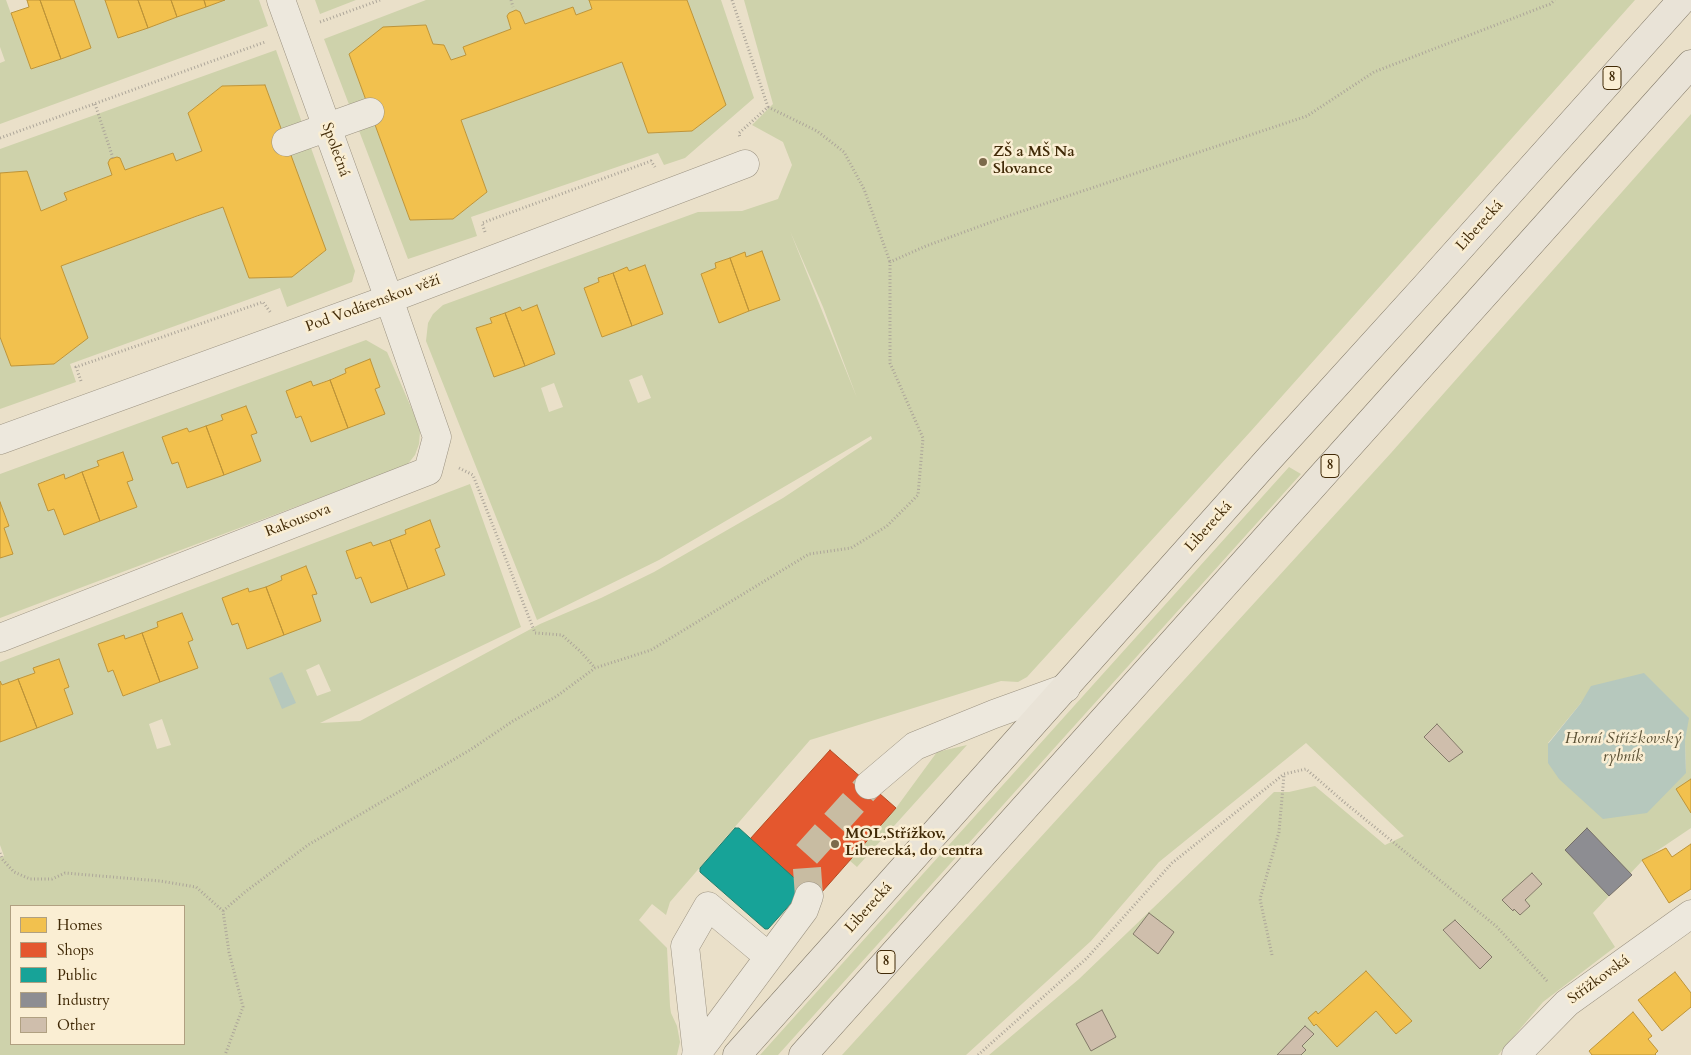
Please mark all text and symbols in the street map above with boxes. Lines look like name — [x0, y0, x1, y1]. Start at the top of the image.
road number: 8 — [1603, 66, 1621, 90]
street label: Společná — [317, 121, 353, 179]
place label: ZŠ a MŠ Na Slovance — [993, 144, 1075, 179]
marker: ZŠ a MŠ Na Slovance — [977, 156, 989, 168]
street label: Liberecká — [1453, 197, 1507, 255]
street label: Pod Vodárenskou věží — [303, 271, 443, 337]
road number: 8 — [1321, 454, 1339, 478]
street label: Liberecká — [1182, 498, 1236, 556]
street label: Rakousova — [263, 500, 333, 542]
water label: Horní Střížkovský rybník — [1565, 729, 1681, 767]
place label: MOL,Střížkov, Liberecká, do centra — [845, 826, 983, 861]
marker: MOL,Střížkov, Liberecká, do centra — [829, 838, 841, 850]
street label: Liberecká — [842, 879, 896, 937]
legend — [10, 905, 185, 1045]
text: Homes — [57, 915, 102, 935]
text: Shops — [57, 940, 94, 960]
road number: 8 — [877, 950, 895, 974]
street label: Střížkovská — [1565, 952, 1633, 1008]
text: Public — [57, 965, 97, 985]
text: Industry — [57, 990, 110, 1010]
text: Other — [57, 1015, 95, 1035]

